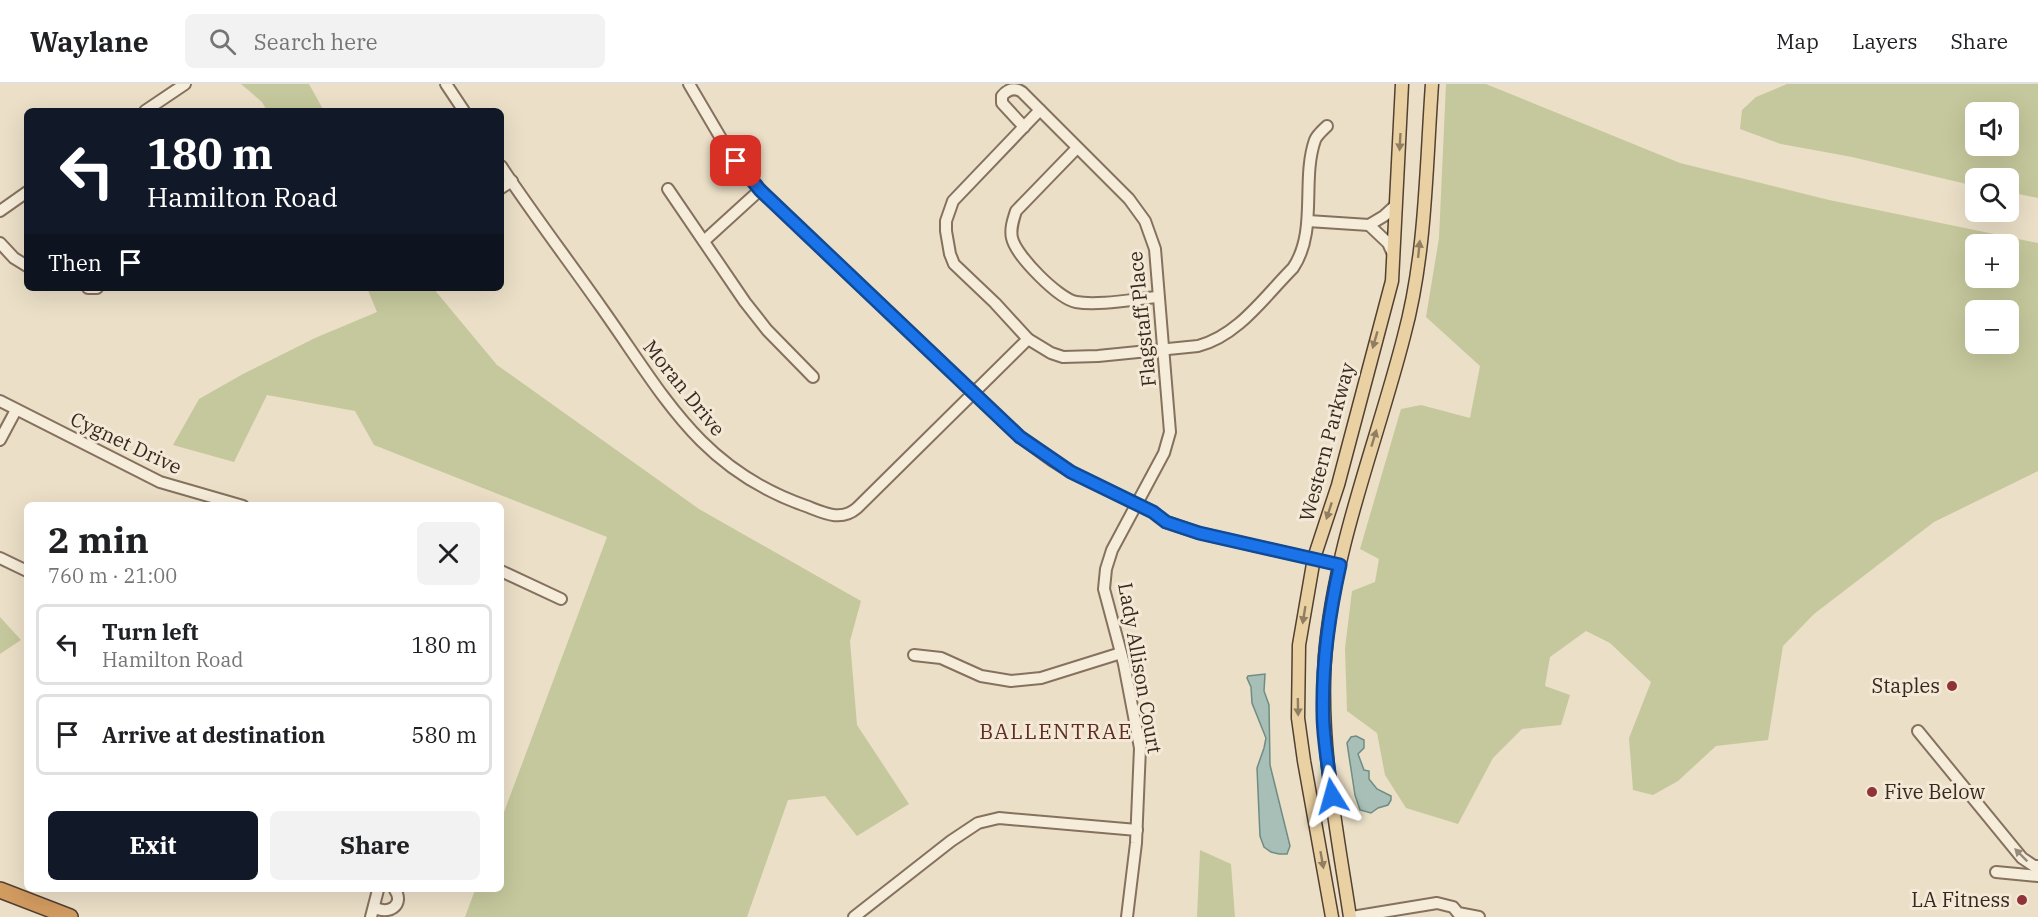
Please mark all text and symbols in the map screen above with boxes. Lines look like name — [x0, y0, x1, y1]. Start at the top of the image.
search box — [185, 14, 605, 68]
text: Waylane — [30, 23, 149, 60]
icon: search — [206, 25, 239, 58]
text: Search here — [254, 27, 378, 56]
text: Map — [1776, 27, 1819, 55]
text: Layers — [1852, 27, 1918, 55]
text: Share — [1951, 27, 2008, 55]
map controls — [1965, 102, 2019, 354]
button: sound — [1965, 102, 2019, 156]
text: 180 m — [147, 126, 273, 181]
icon: left — [48, 132, 126, 210]
one-way arrow — [1396, 133, 1405, 152]
pin — [710, 135, 761, 186]
icon: arrive — [719, 144, 752, 177]
button: search — [1965, 168, 2019, 222]
text: Hamilton Road — [147, 179, 338, 214]
button: + — [1965, 234, 2019, 288]
one-way arrow — [1414, 239, 1424, 258]
icon: arrive — [114, 246, 147, 279]
text: Then — [48, 248, 102, 277]
street label: Flagstaff Place — [1121, 250, 1162, 388]
button: − — [1965, 300, 2019, 354]
one-way arrow — [1370, 331, 1379, 349]
street label: Moran Drive — [637, 334, 732, 441]
street label: Western Parkway — [1292, 359, 1361, 524]
street label: Cygnet Drive — [66, 405, 186, 480]
one-way arrow — [1370, 429, 1379, 447]
one-way arrow — [1324, 502, 1333, 520]
text: 2 min — [48, 516, 149, 563]
button: close — [417, 522, 480, 585]
text: 760 m · 21:00 — [48, 562, 177, 589]
street label: Lady Allison Court — [1112, 580, 1169, 756]
one-way arrow — [1299, 605, 1308, 624]
text: Turn left — [102, 617, 198, 646]
icon: left — [51, 628, 84, 661]
text: 180 m — [411, 630, 477, 659]
text: Hamilton Road — [102, 646, 243, 673]
place label: Staples — [1872, 672, 1940, 699]
marker: Staples — [1945, 679, 1959, 693]
one-way arrow — [1293, 697, 1302, 716]
district label: BALLENTRAE — [979, 717, 1133, 745]
icon: arrive — [51, 718, 84, 751]
text: Arrive at destination — [102, 720, 325, 749]
text: 580 m — [411, 720, 477, 749]
position arrow — [1300, 764, 1364, 828]
place label: Five Below — [1884, 778, 1985, 805]
marker: Five Below — [1865, 785, 1879, 799]
button: Exit — [48, 811, 258, 880]
button: Share — [270, 811, 480, 880]
one-way arrow — [2014, 848, 2028, 862]
one-way arrow — [1318, 851, 1327, 870]
place label: LA Fitness — [1911, 886, 2010, 913]
marker: LA Fitness — [2015, 893, 2029, 907]

